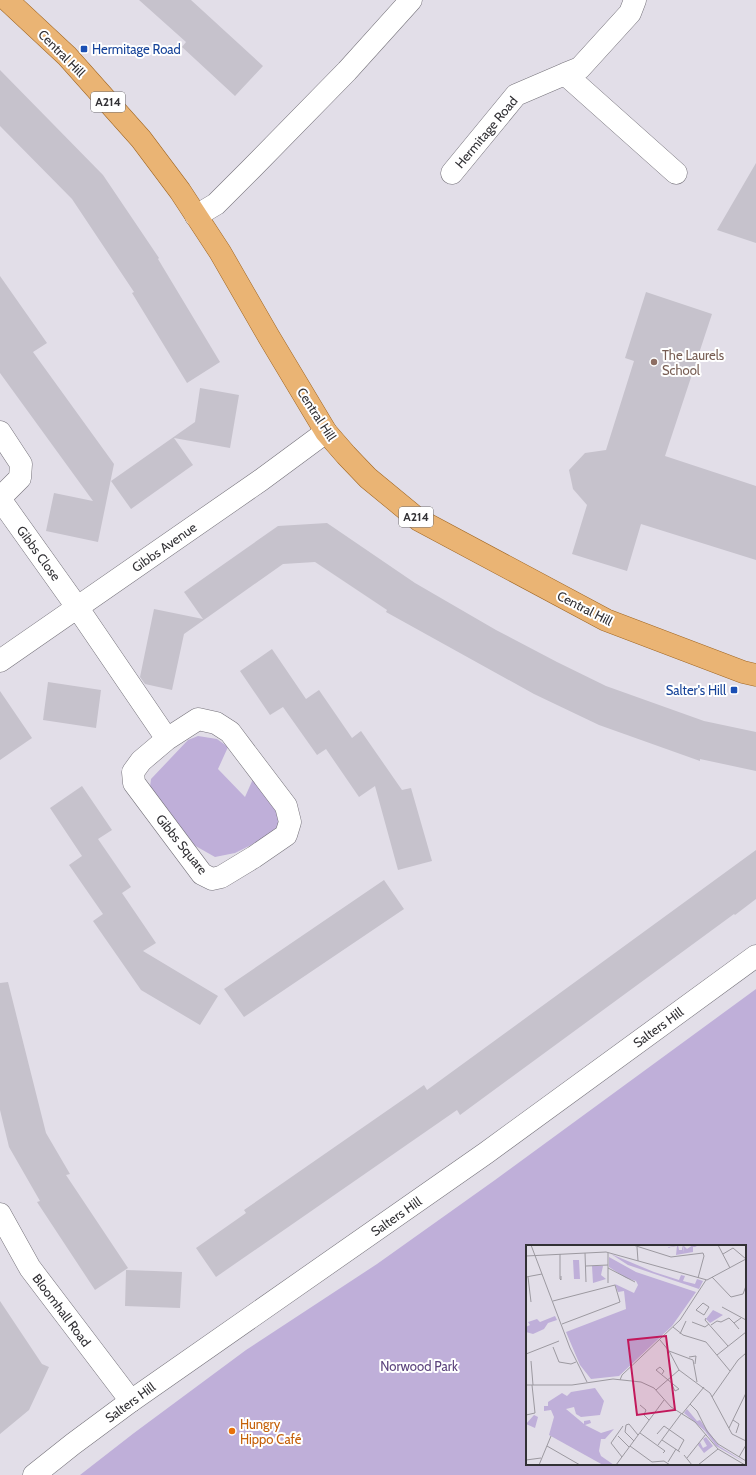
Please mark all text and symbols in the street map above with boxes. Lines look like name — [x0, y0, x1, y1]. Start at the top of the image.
street label: Central Hill — [35, 26, 89, 80]
place label: Hermitage Road — [92, 41, 181, 57]
marker: Hermitage Road — [79, 44, 89, 54]
road number: A214 — [91, 92, 125, 112]
street label: Hermitage Road — [451, 93, 521, 171]
place label: The Laurels School — [662, 347, 725, 378]
marker: The Laurels School — [649, 357, 659, 367]
street label: Central Hill — [294, 384, 340, 444]
road number: A214 — [399, 507, 433, 527]
street label: Gibbs Avenue — [129, 519, 200, 575]
street label: Gibbs Close — [14, 522, 65, 584]
street label: Central Hill — [555, 587, 615, 629]
place label: Salter's Hill — [666, 682, 726, 698]
marker: Salter's Hill — [729, 685, 739, 695]
street label: Gibbs Square — [153, 811, 211, 878]
street label: Salters Hill — [630, 1003, 686, 1051]
street label: Salters Hill — [368, 1193, 424, 1239]
inset map — [526, 1245, 746, 1465]
street label: Bloomhall Road — [29, 1270, 95, 1350]
park label: Norwood Park — [380, 1358, 458, 1374]
street label: Salters Hill — [102, 1378, 158, 1426]
place label: Hungry Hippo Café — [240, 1416, 302, 1447]
marker: Hungry Hippo Café — [227, 1426, 237, 1436]

